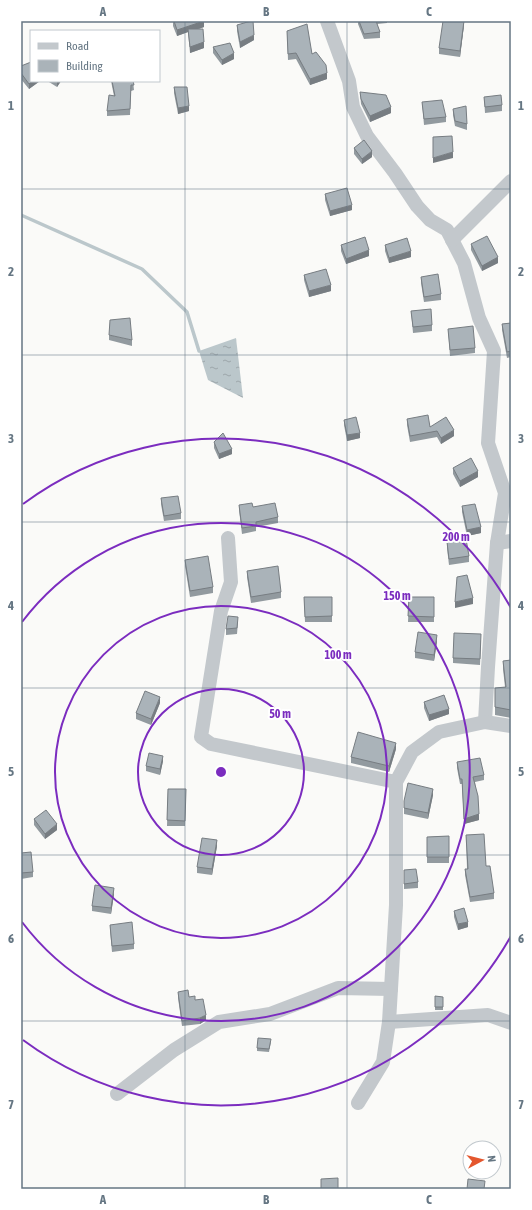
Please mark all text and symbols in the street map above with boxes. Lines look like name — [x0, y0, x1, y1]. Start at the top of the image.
text: A — [99, 4, 107, 19]
text: B — [263, 4, 270, 19]
text: C — [426, 4, 432, 19]
legend — [30, 30, 160, 82]
text: Road — [66, 39, 89, 53]
text: Building — [66, 59, 104, 73]
text: 1 — [8, 98, 14, 113]
text: 1 — [518, 98, 524, 113]
text: 2 — [8, 264, 14, 279]
text: 2 — [518, 264, 524, 279]
text: 3 — [8, 431, 14, 446]
text: 3 — [518, 431, 524, 446]
text: 200 m — [442, 530, 470, 544]
text: 150 m — [383, 589, 411, 603]
text: 4 — [7, 598, 14, 613]
text: 4 — [517, 598, 524, 613]
text: 100 m — [324, 648, 352, 662]
text: 50 m — [269, 707, 291, 721]
text: 5 — [8, 764, 14, 779]
text: 5 — [518, 764, 524, 779]
centre of rings — [214, 765, 228, 779]
text: 6 — [8, 931, 14, 946]
text: 6 — [518, 931, 524, 946]
text: 7 — [8, 1097, 14, 1112]
text: 7 — [518, 1097, 524, 1112]
north arrow — [462, 1140, 502, 1180]
text: N — [486, 1155, 498, 1163]
text: A — [99, 1192, 107, 1207]
text: B — [263, 1192, 270, 1207]
text: C — [426, 1192, 432, 1207]

